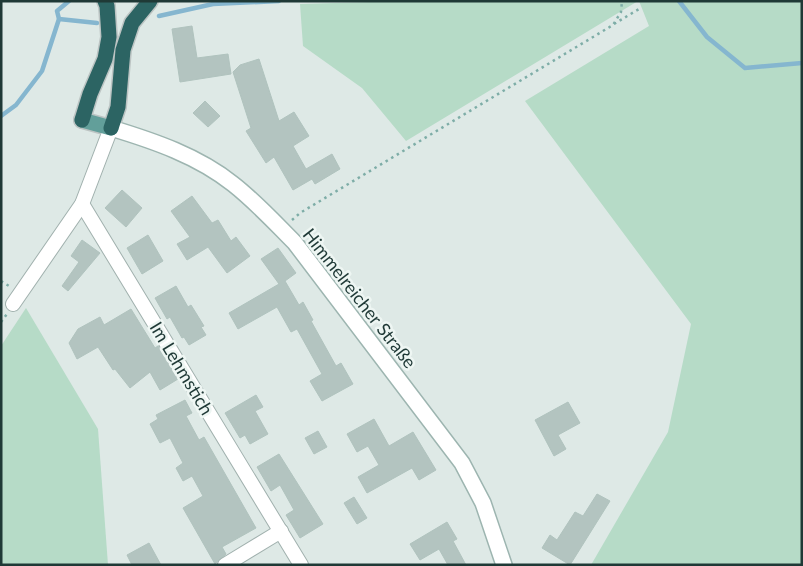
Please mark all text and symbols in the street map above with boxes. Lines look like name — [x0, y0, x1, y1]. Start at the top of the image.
street label: Himmelreicher Straße — [299, 224, 421, 372]
street label: Im Lehmstich — [146, 317, 218, 419]

